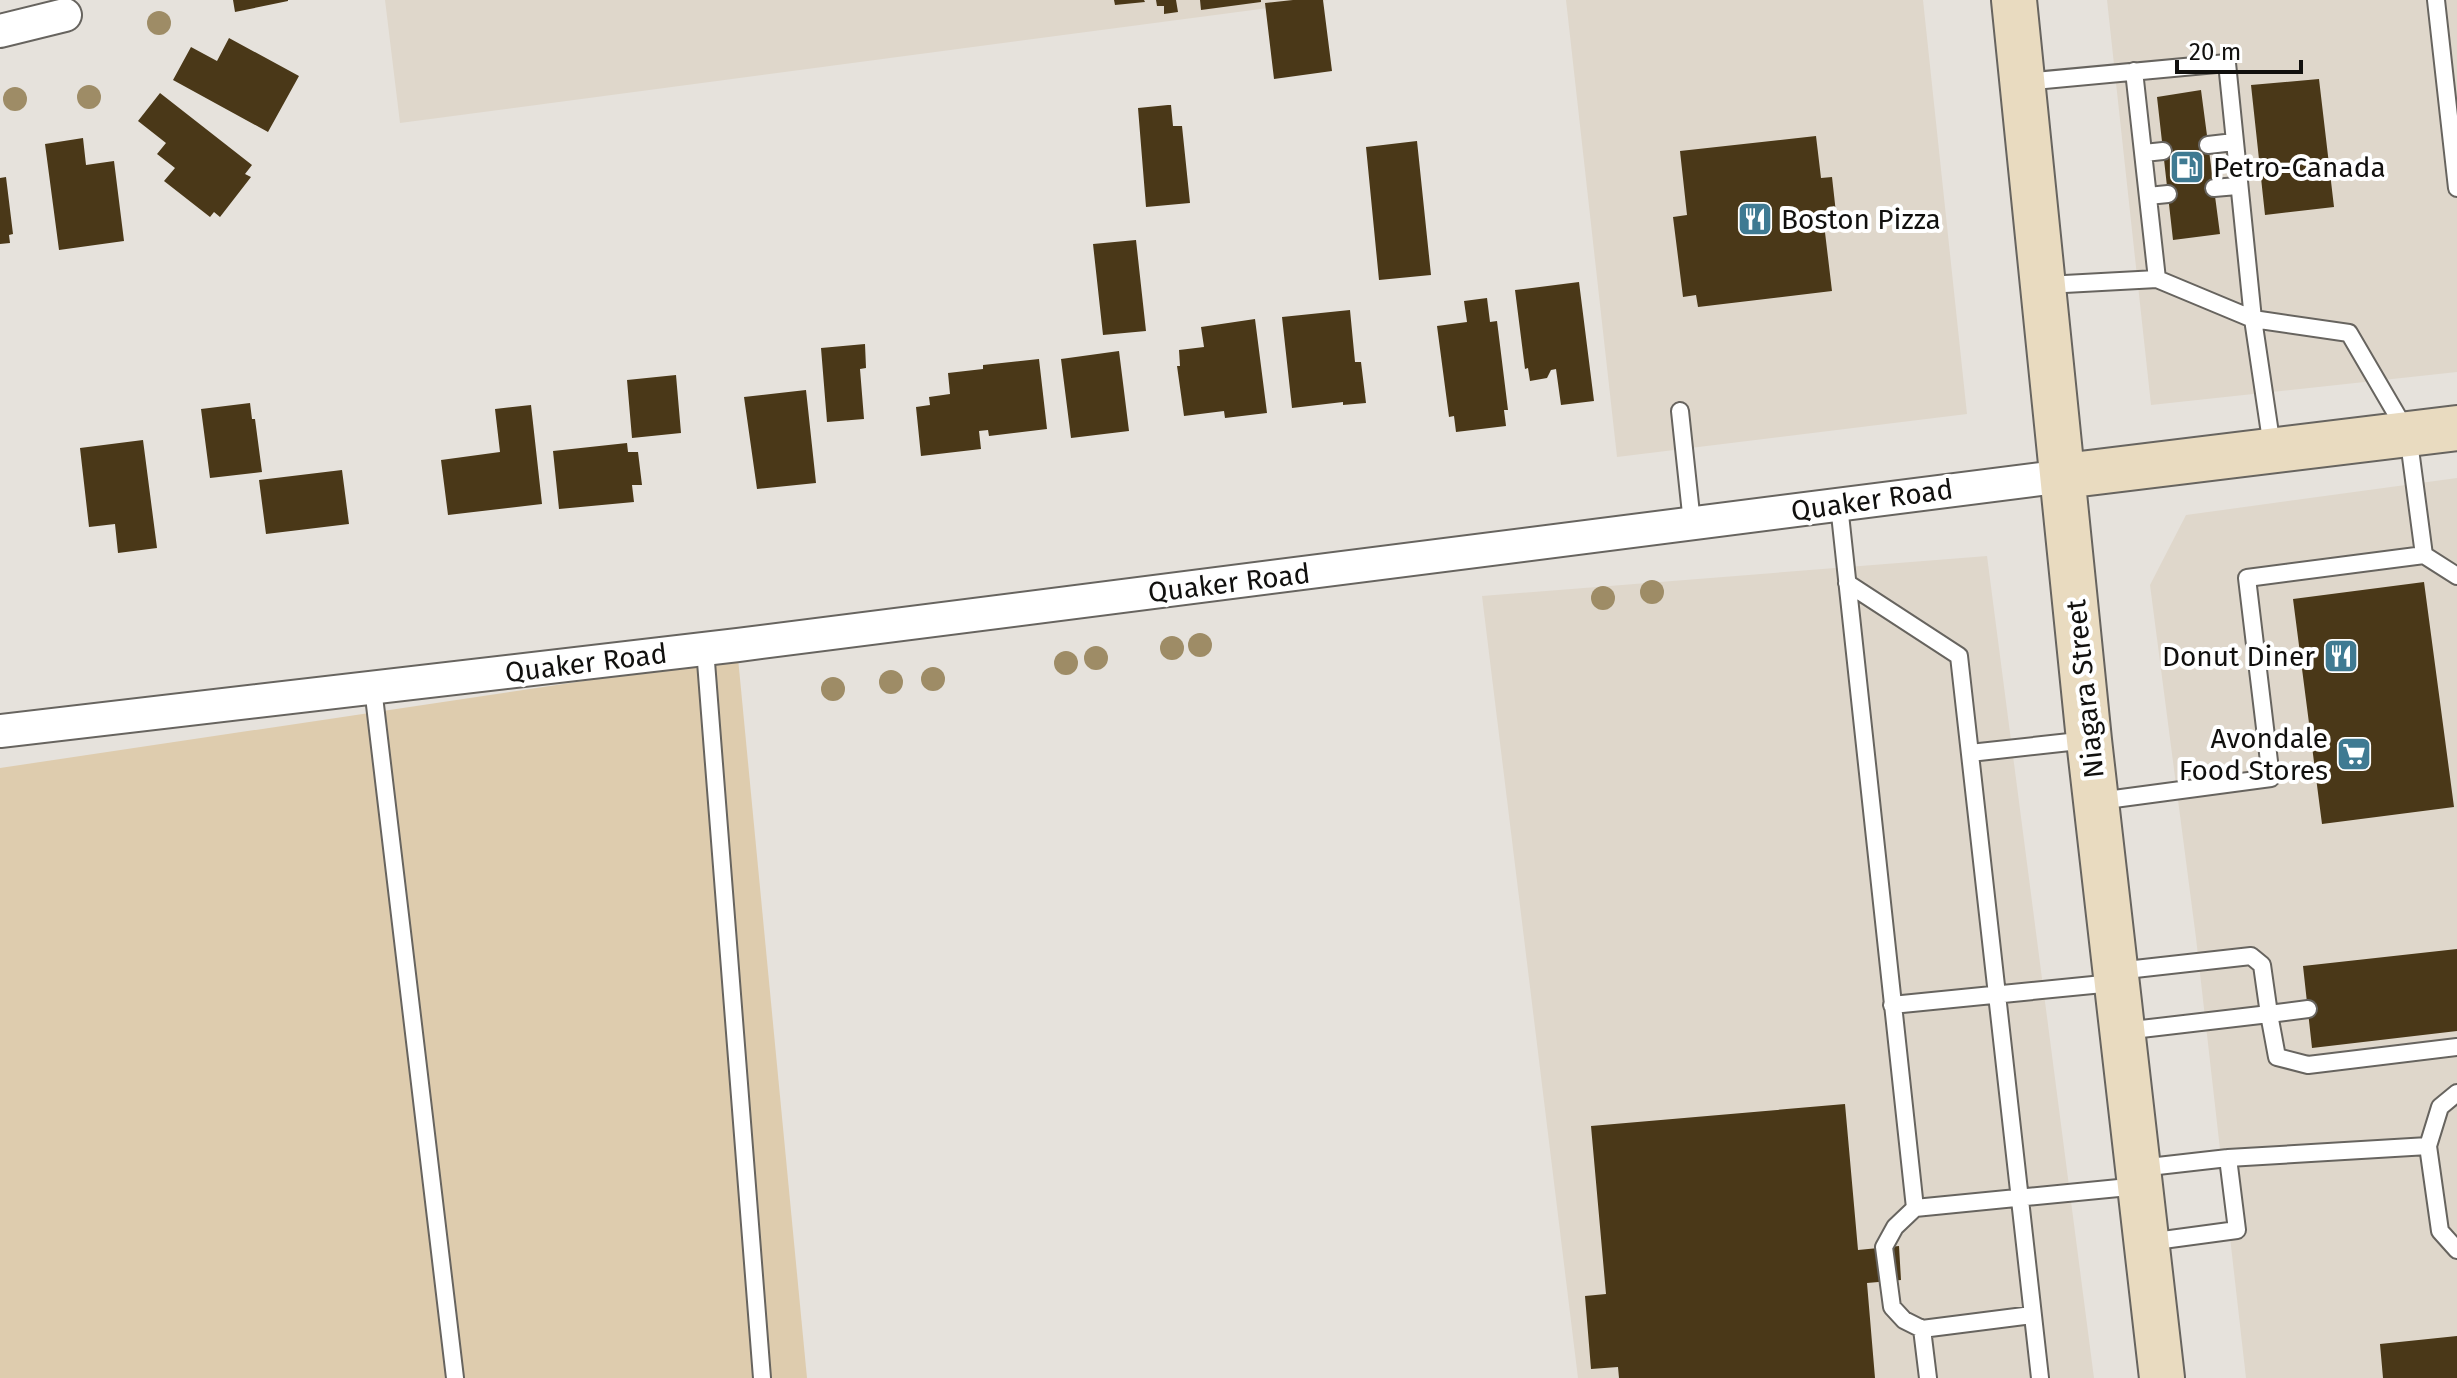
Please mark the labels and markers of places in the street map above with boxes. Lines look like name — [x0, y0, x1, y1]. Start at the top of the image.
fuel station icon: Petro-Canada — [2168, 148, 2206, 186]
place label: Petro-Canada — [2213, 151, 2386, 184]
restaurant icon: Boston Pizza — [1736, 200, 1774, 238]
place label: Boston Pizza — [1781, 203, 1941, 236]
restaurant icon: Donut Diner — [2322, 637, 2360, 675]
place label: Donut Diner — [2162, 640, 2315, 673]
place label: Avondale Food Stores — [2179, 722, 2328, 787]
supermarket icon: Avondale Food Stores — [2335, 735, 2373, 773]

